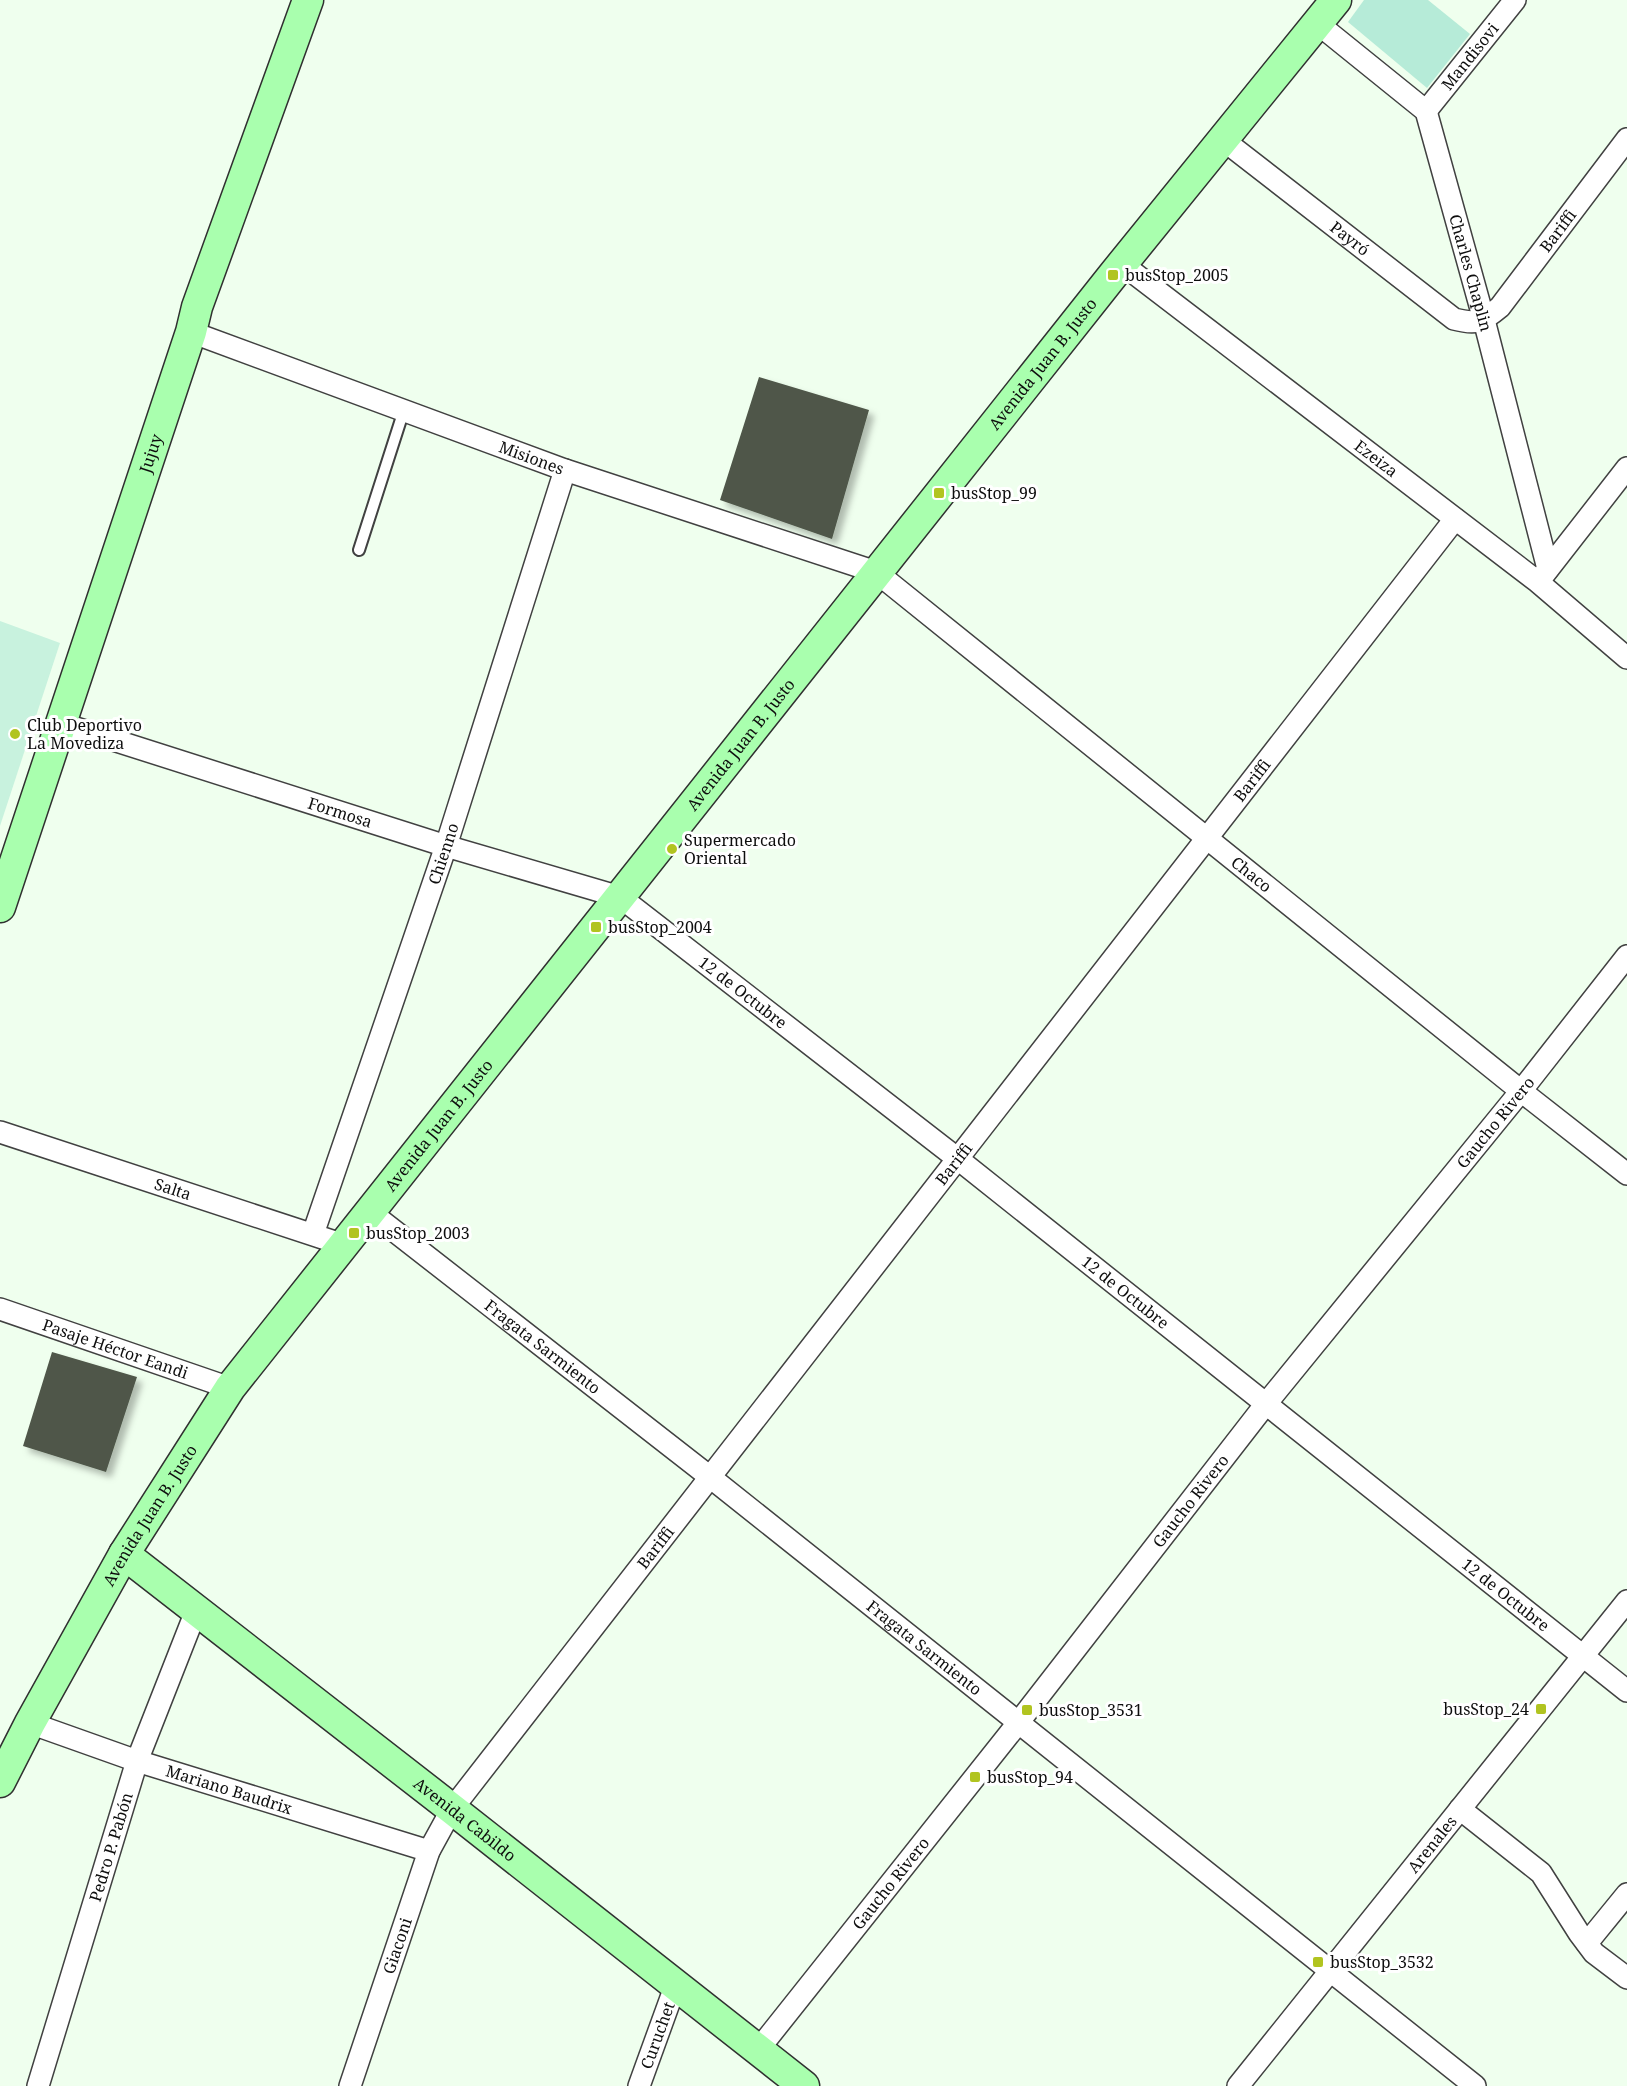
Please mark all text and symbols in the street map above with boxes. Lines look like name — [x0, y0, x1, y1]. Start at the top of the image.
street label: Mandisovi — [1436, 18, 1503, 95]
street label: Bariffi — [1534, 205, 1581, 257]
street label: Charles Chaplin — [1444, 212, 1497, 334]
street label: Payró — [1326, 216, 1374, 261]
place label: busStop_2005 — [1125, 264, 1229, 286]
marker: busStop_2005 — [1106, 268, 1120, 282]
street label: Avenida Juan B. Justo — [983, 293, 1102, 434]
street label: Jujuy — [134, 430, 168, 477]
street label: Ezeiza — [1350, 435, 1402, 482]
street label: Misiones — [496, 436, 567, 480]
place label: busStop_99 — [951, 482, 1037, 504]
marker: busStop_99 — [932, 486, 946, 500]
street label: Avenida Juan B. Justo — [681, 674, 800, 815]
place label: Club Deportivo La Movediza — [27, 714, 142, 754]
marker: Club Deportivo La Movediza — [8, 727, 22, 741]
street label: Bariffi — [1228, 754, 1275, 806]
street label: Formosa — [305, 792, 375, 833]
street label: Chienno — [423, 820, 464, 887]
place label: Supermercado Oriental — [684, 829, 796, 869]
marker: Supermercado Oriental — [665, 842, 679, 856]
street label: Chaco — [1227, 851, 1276, 897]
place label: busStop_2004 — [608, 916, 712, 938]
marker: busStop_2004 — [589, 920, 603, 934]
street label: 12 de Octubre — [694, 951, 792, 1034]
street label: Avenida Juan B. Justo — [379, 1055, 498, 1196]
street label: Gaucho Rivero — [1451, 1072, 1539, 1173]
street label: Bariffi — [930, 1138, 977, 1190]
street label: Salta — [152, 1173, 194, 1205]
place label: busStop_2003 — [366, 1222, 470, 1244]
marker: busStop_2003 — [347, 1226, 361, 1240]
street label: 12 de Octubre — [1077, 1250, 1174, 1334]
street label: Fragata Sarmiento — [480, 1294, 605, 1399]
street label: Pasaje Héctor Eandi — [40, 1313, 191, 1384]
street label: Avenida Juan B. Justo — [97, 1440, 202, 1590]
street label: Gaucho Rivero — [1147, 1450, 1234, 1552]
street label: Bariffi — [632, 1522, 679, 1573]
street label: 12 de Octubre — [1457, 1553, 1554, 1636]
street label: Fragata Sarmiento — [862, 1595, 986, 1700]
place label: busStop_24 — [1443, 1698, 1529, 1720]
place label: busStop_3531 — [1039, 1699, 1143, 1721]
marker: busStop_24 — [1534, 1702, 1548, 1716]
marker: busStop_3531 — [1020, 1703, 1034, 1717]
street label: Mariano Baudrix — [163, 1760, 296, 1819]
place label: busStop_94 — [987, 1766, 1073, 1788]
marker: busStop_94 — [968, 1770, 982, 1784]
street label: Avenida Cabildo — [409, 1772, 521, 1866]
street label: Pedro P. Pabón — [84, 1790, 138, 1904]
street label: Arenales — [1402, 1811, 1462, 1877]
street label: Gaucho Rivero — [847, 1832, 934, 1934]
street label: Giaconi — [377, 1915, 417, 1977]
place label: busStop_3532 — [1330, 1951, 1434, 1973]
marker: busStop_3532 — [1311, 1955, 1325, 1969]
street label: Curuchet — [635, 1998, 680, 2072]

